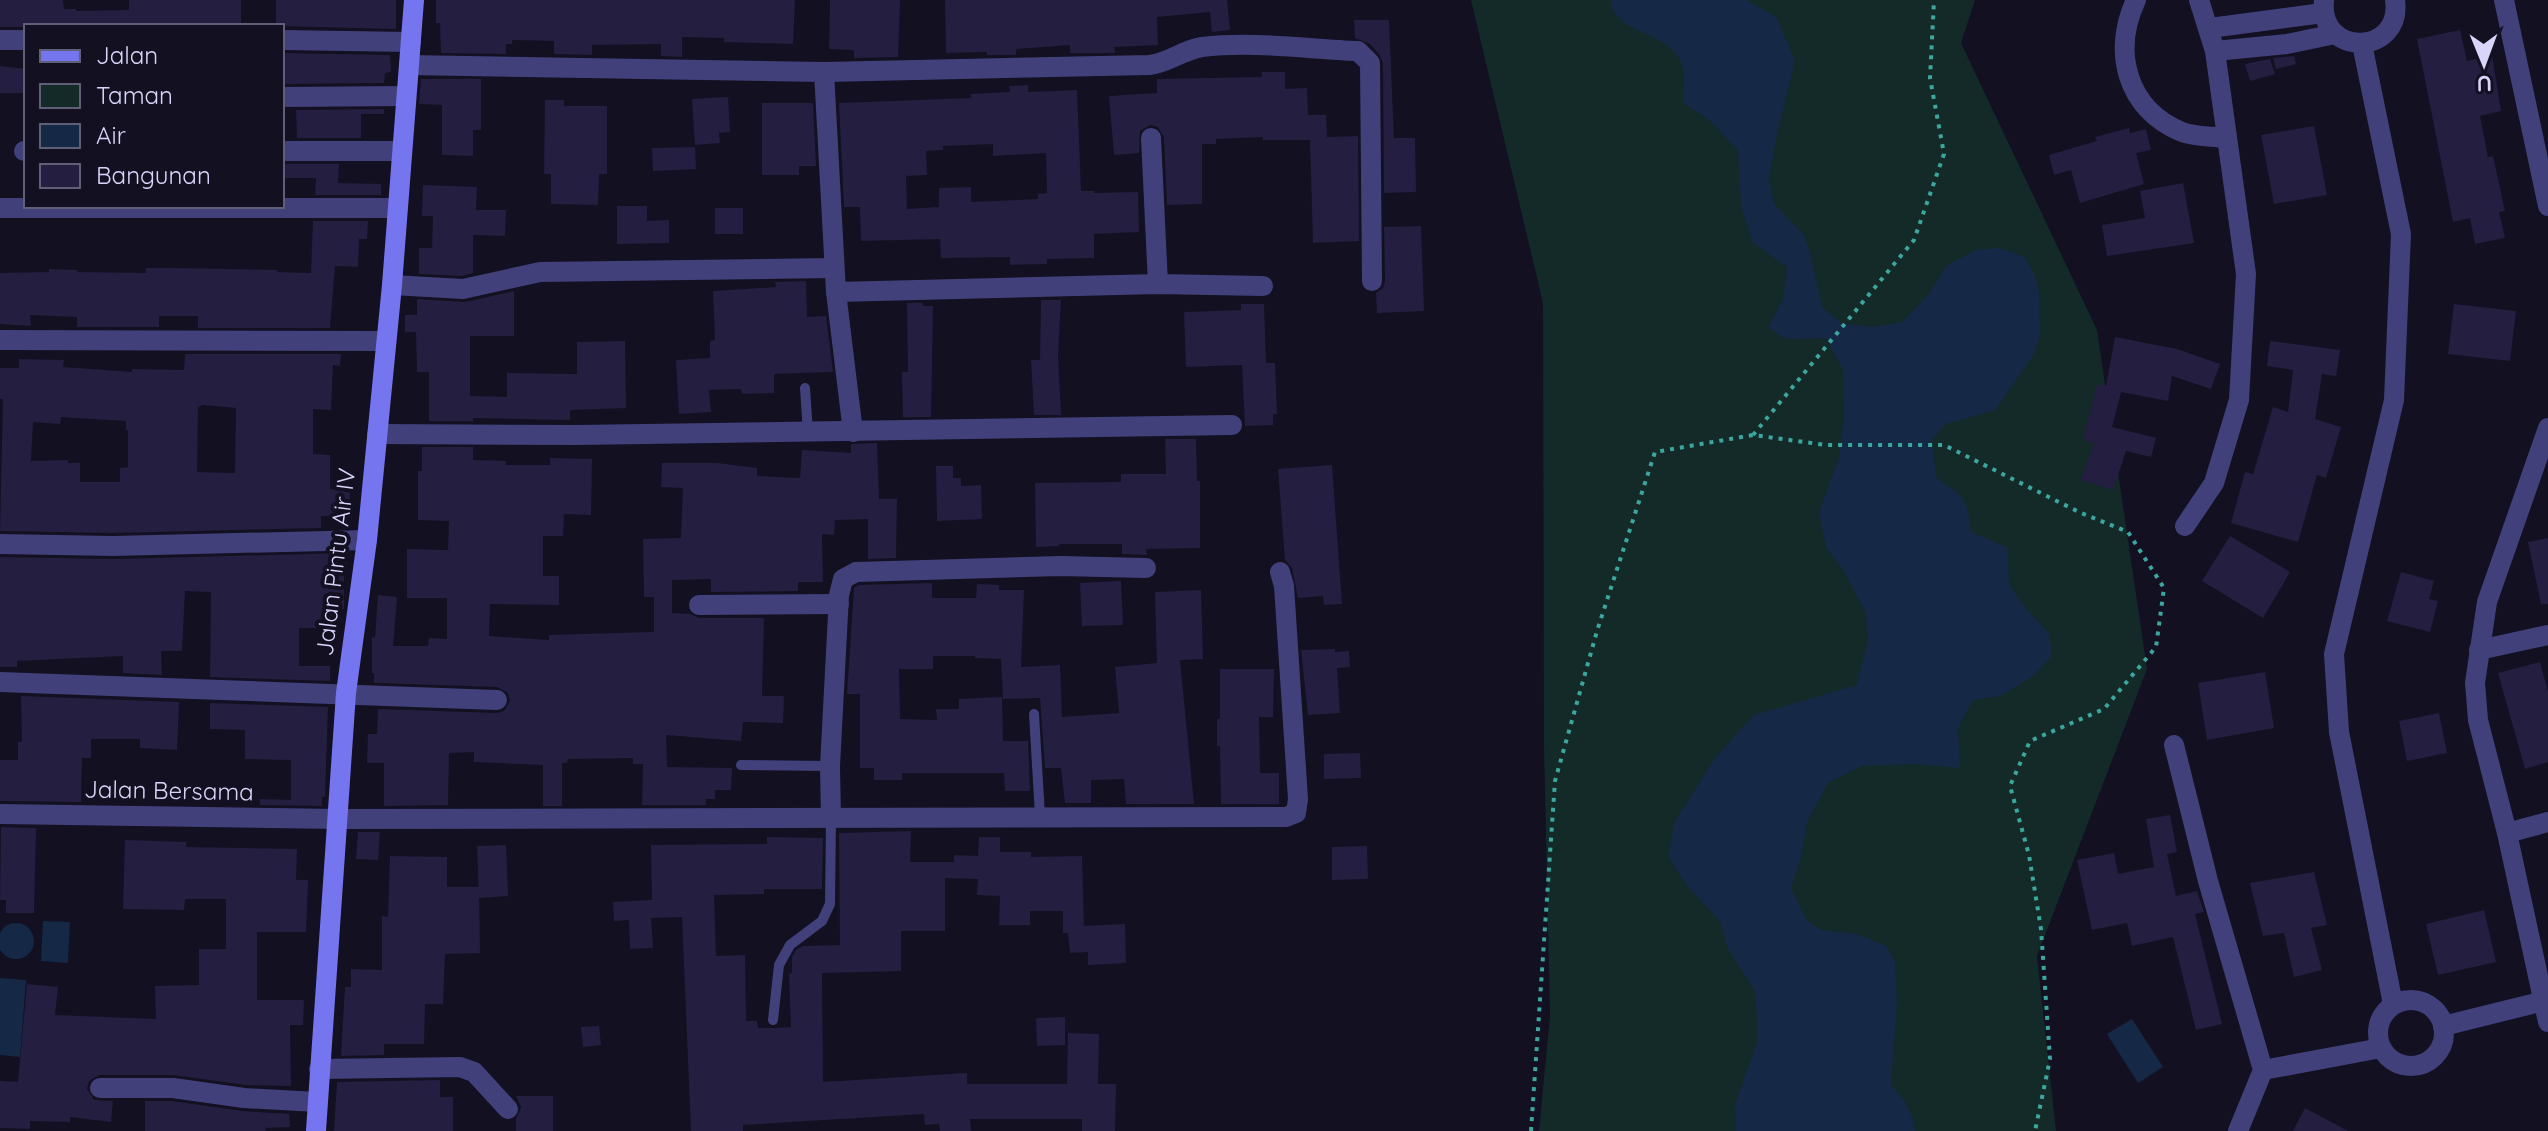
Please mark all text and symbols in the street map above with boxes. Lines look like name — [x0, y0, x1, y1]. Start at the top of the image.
legend — [24, 24, 284, 208]
north arrow — [2444, 24, 2524, 104]
text: Jalan — [96, 40, 158, 70]
text: U — [2476, 70, 2492, 98]
text: Taman — [96, 80, 173, 110]
text: Air — [96, 120, 126, 150]
text: Bangunan — [96, 160, 211, 190]
street label: Jalan Pintu Air IV — [309, 466, 361, 657]
street label: Jalan Bersama — [84, 774, 254, 806]

